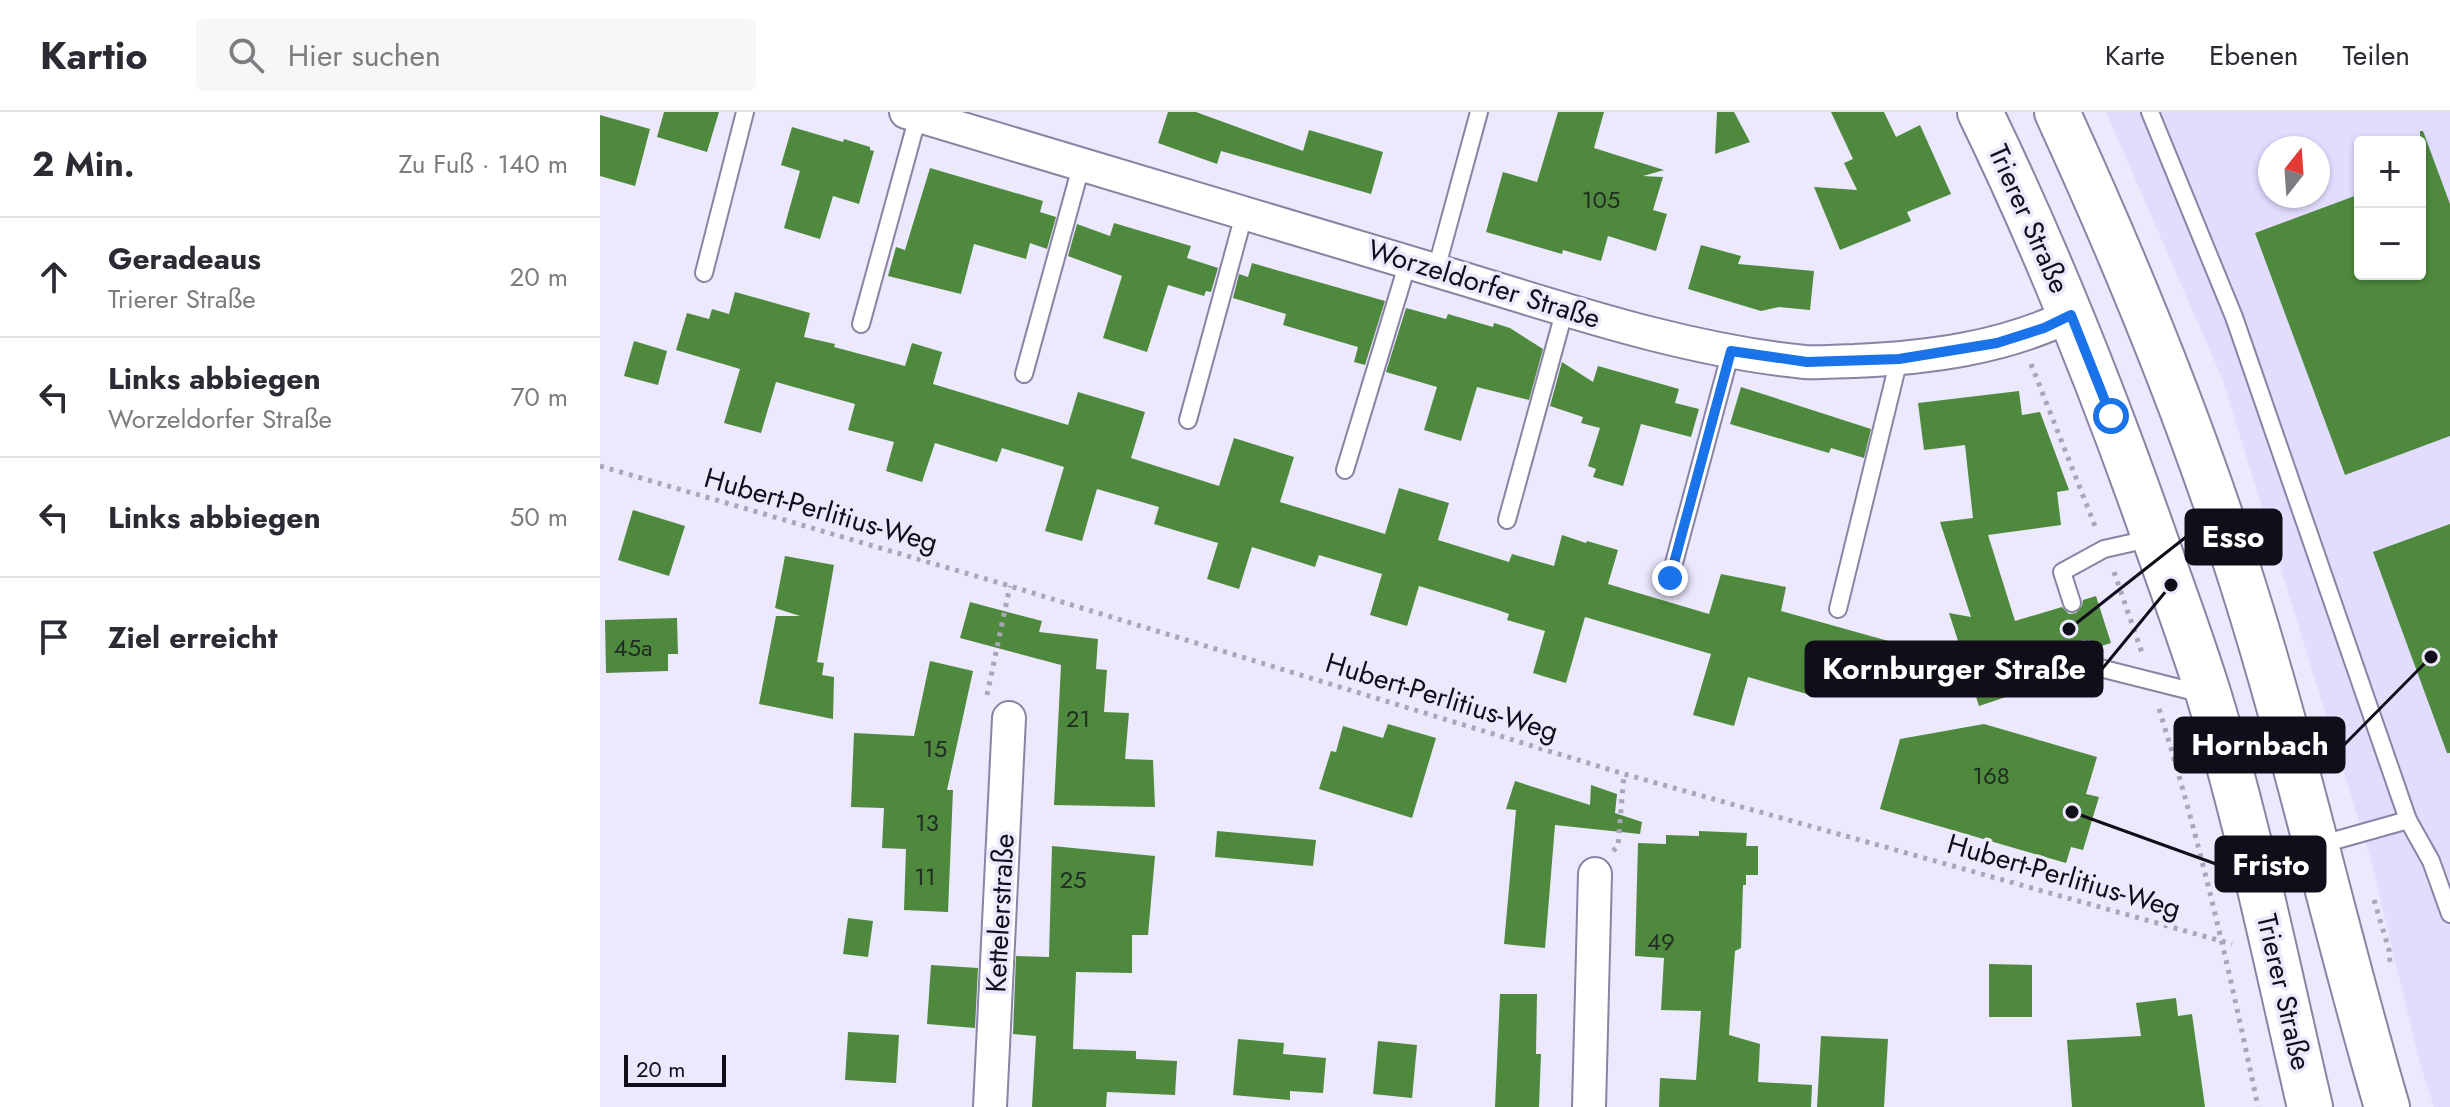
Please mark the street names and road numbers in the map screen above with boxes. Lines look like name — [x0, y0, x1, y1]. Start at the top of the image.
street label: Trierer Straße — [1978, 138, 2080, 300]
street label: Worzeldorfer Straße — [1363, 229, 1605, 339]
street label: Hubert-Perlitius-Weg — [699, 457, 943, 563]
street label: Hubert-Perlitius-Weg — [1321, 642, 1563, 752]
street label: Hubert-Perlitius-Weg — [1942, 823, 2186, 929]
street label: Kettelerstraße — [975, 833, 1025, 993]
street label: Trierer Straße — [2246, 910, 2322, 1074]

